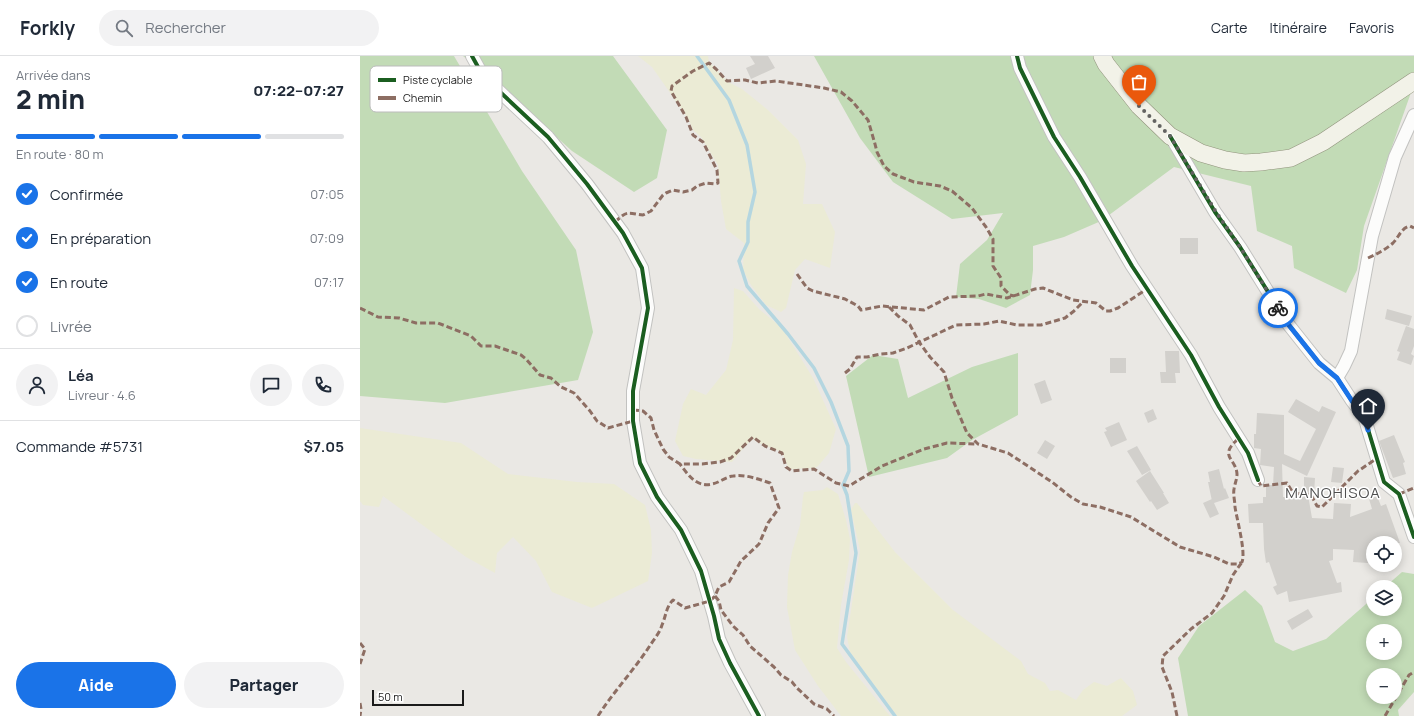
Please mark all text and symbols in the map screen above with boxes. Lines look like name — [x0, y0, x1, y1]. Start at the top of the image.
search box — [99, 10, 379, 46]
text: Forkly — [20, 15, 75, 41]
icon: search — [113, 17, 135, 39]
text: Rechercher — [145, 17, 226, 38]
text: Carte — [1211, 18, 1247, 37]
text: Itinéraire — [1269, 18, 1327, 37]
text: Favoris — [1349, 18, 1394, 37]
pin — [1122, 65, 1156, 106]
text: Arrivée dans — [16, 66, 91, 84]
legend — [370, 66, 502, 112]
icon: bag — [1128, 71, 1150, 93]
text: Piste cyclable — [403, 72, 473, 87]
text: 07:22–07:27 — [253, 80, 344, 101]
text: 2 min — [16, 81, 85, 117]
text: Chemin — [403, 90, 442, 105]
text: En route · 80 m — [16, 145, 104, 163]
icon: check — [16, 183, 38, 205]
text: Confirmée — [50, 184, 123, 205]
text: 07:05 — [310, 185, 344, 203]
icon: check — [16, 227, 38, 249]
text: En préparation — [50, 228, 151, 249]
text: 07:09 — [310, 229, 344, 247]
icon: check — [16, 271, 38, 293]
text: En route — [50, 272, 108, 293]
text: 07:17 — [314, 273, 344, 291]
courier — [1258, 288, 1298, 328]
icon: bike — [1267, 297, 1289, 319]
text: Livrée — [50, 316, 92, 337]
button: person — [16, 364, 58, 406]
button: chat — [250, 364, 292, 406]
button: phone — [302, 364, 344, 406]
text: Léa — [68, 365, 94, 386]
text: Livreur · 4.6 — [68, 386, 136, 404]
pin — [1351, 389, 1385, 430]
icon: home — [1357, 395, 1379, 417]
text: Commande #5731 — [16, 436, 143, 457]
text: $7.05 — [304, 436, 344, 457]
district label: MANOHISOA — [1285, 482, 1381, 503]
map controls — [1366, 536, 1402, 704]
button: locate — [1366, 536, 1402, 572]
button: layers — [1366, 580, 1402, 616]
button: + — [1366, 624, 1402, 660]
button: Aide — [16, 662, 176, 708]
button: Partager — [184, 662, 344, 708]
button: − — [1366, 668, 1402, 704]
scale bar — [372, 688, 464, 707]
text: 50 m — [378, 689, 403, 704]

